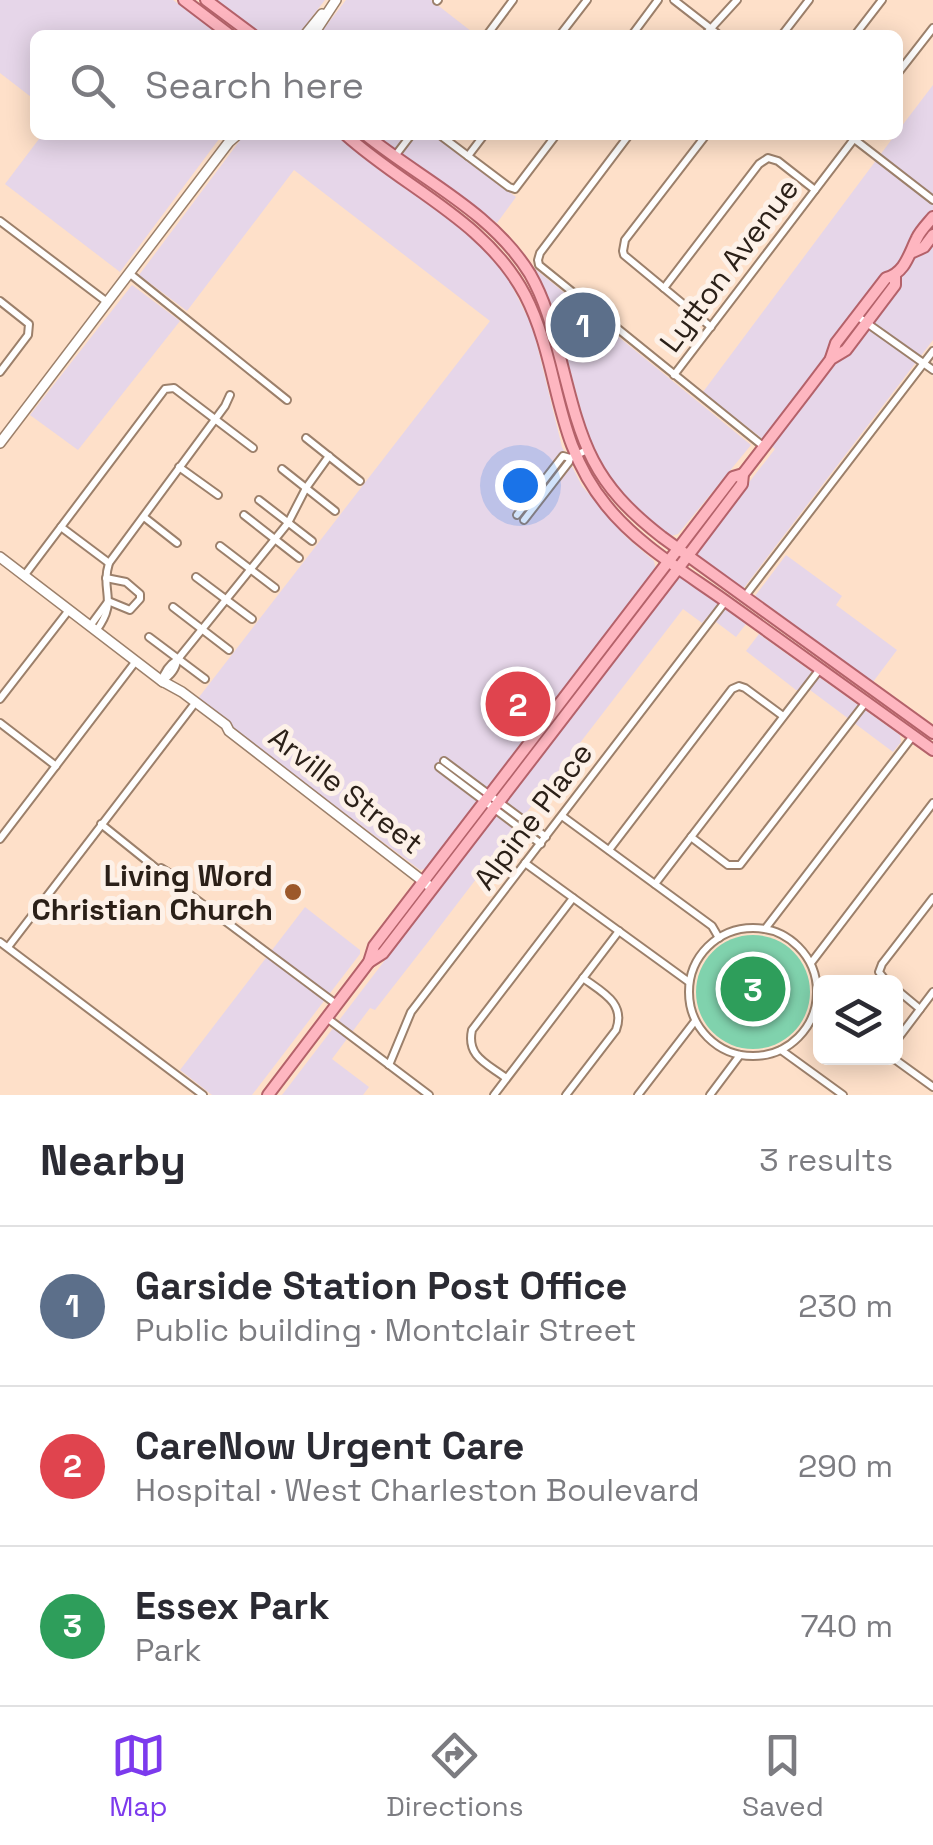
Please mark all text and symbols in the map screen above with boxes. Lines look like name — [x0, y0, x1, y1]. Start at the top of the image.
search box — [30, 30, 903, 140]
icon: search — [65, 58, 120, 113]
text: Search here — [145, 61, 364, 109]
street label: Lytton Avenue — [651, 170, 807, 360]
pin: 1 — [550, 288, 616, 362]
your location — [495, 460, 546, 511]
pin: 2 — [486, 666, 550, 742]
street label: Arville Street — [261, 718, 431, 862]
street label: Alpine Place — [465, 734, 601, 898]
place label: Living Word Christian Church — [31, 856, 273, 929]
marker: Living Word Christian Church — [282, 881, 304, 903]
pin: 3 — [720, 952, 786, 1026]
map controls — [813, 975, 903, 1065]
button: layers — [813, 975, 903, 1065]
text: Nearby — [40, 1134, 186, 1187]
text: 3 results — [759, 1140, 893, 1180]
text: Garside Station Post Office — [135, 1262, 627, 1310]
text: 1 — [65, 1286, 80, 1326]
text: 230 m — [798, 1286, 893, 1326]
text: Public building · Montclair Street — [135, 1310, 636, 1350]
text: CareNow Urgent Care — [135, 1422, 524, 1470]
text: 2 — [63, 1446, 82, 1486]
text: 290 m — [798, 1446, 893, 1486]
text: Hospital · West Charleston Boulevard — [135, 1470, 700, 1510]
text: Essex Park — [135, 1582, 330, 1630]
text: 3 — [63, 1606, 82, 1646]
text: 740 m — [801, 1606, 893, 1646]
text: Park — [135, 1630, 202, 1670]
tab: Map — [109, 1728, 168, 1824]
tab: Directions — [386, 1728, 523, 1824]
tab: Saved — [742, 1728, 824, 1824]

